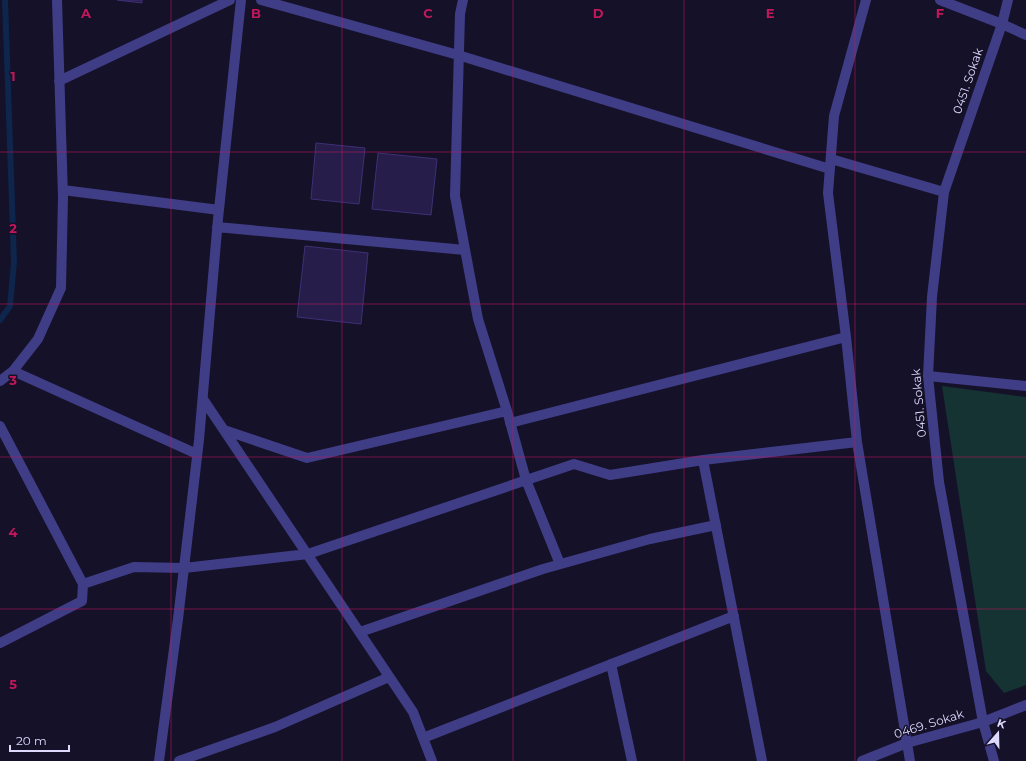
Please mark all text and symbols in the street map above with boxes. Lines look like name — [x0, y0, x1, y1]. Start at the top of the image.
text: A — [80, 5, 92, 21]
text: B — [251, 5, 261, 21]
text: C — [423, 5, 433, 21]
text: D — [593, 5, 604, 21]
text: E — [766, 5, 775, 21]
text: F — [936, 5, 944, 21]
street label: 0451. Sokak — [949, 45, 986, 116]
text: 1 — [10, 68, 16, 84]
text: 2 — [9, 220, 17, 236]
street label: 0451. Sokak — [908, 367, 929, 438]
text: 3 — [8, 372, 17, 388]
text: 4 — [9, 524, 18, 540]
text: 5 — [9, 676, 17, 692]
street label: 0469. Sokak — [892, 706, 966, 741]
north arrow — [978, 713, 1018, 753]
text: K — [995, 716, 1008, 732]
scale bar — [10, 727, 69, 753]
text: 20 m — [16, 733, 47, 748]

